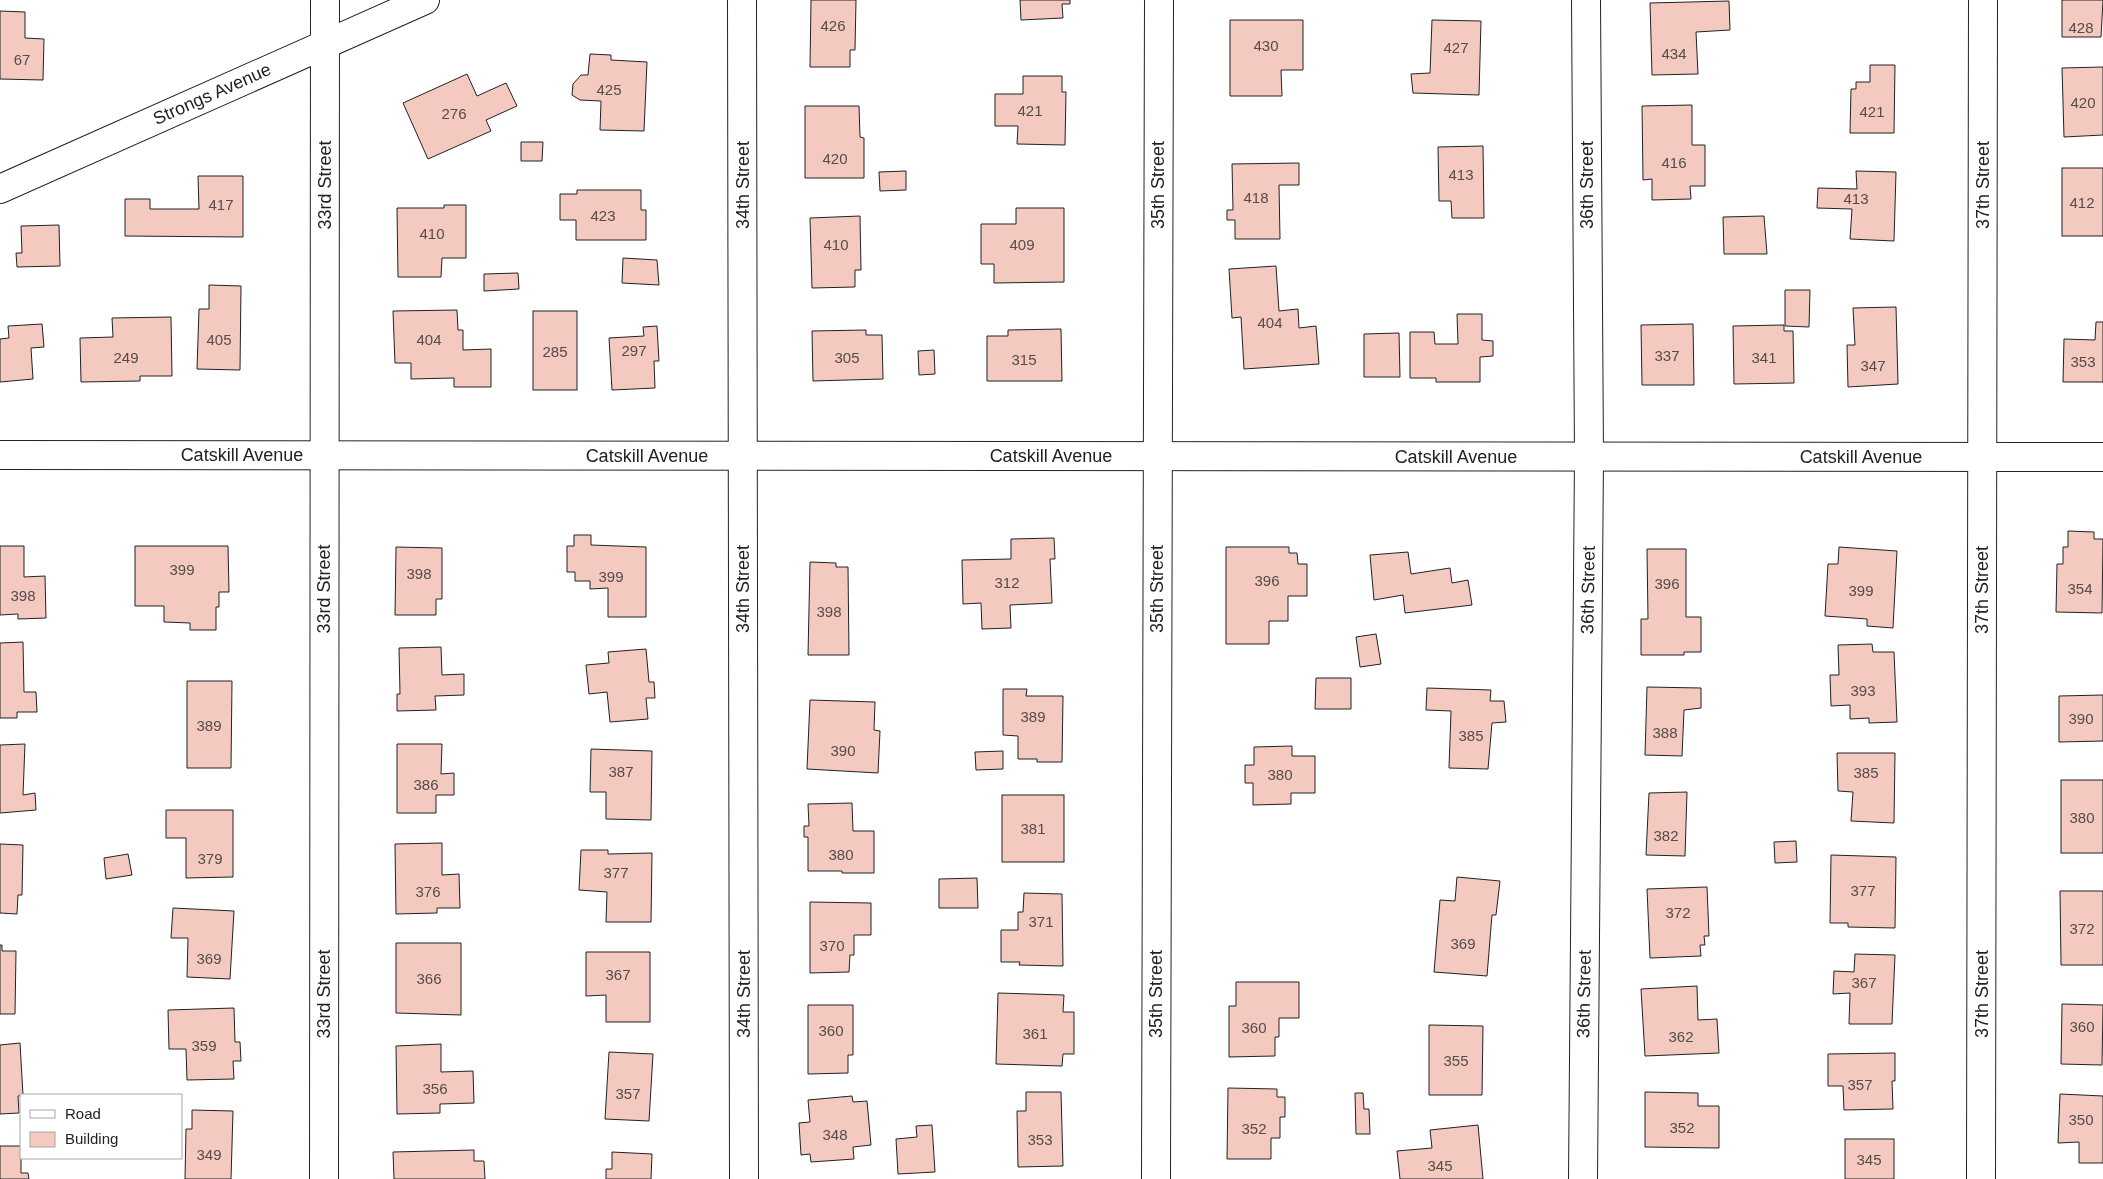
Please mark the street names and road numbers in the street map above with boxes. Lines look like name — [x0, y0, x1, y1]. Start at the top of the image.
street label: Strongs Avenue — [150, 59, 274, 129]
street label: 33rd Street — [315, 140, 335, 230]
street label: 34th Street — [733, 141, 753, 229]
street label: 35th Street — [1148, 141, 1168, 229]
street label: 36th Street — [1577, 141, 1597, 229]
street label: 37th Street — [1973, 141, 1993, 229]
street label: Catskill Avenue — [181, 445, 303, 465]
street label: Catskill Avenue — [586, 446, 708, 466]
street label: Catskill Avenue — [990, 446, 1112, 466]
street label: Catskill Avenue — [1395, 447, 1517, 467]
street label: Catskill Avenue — [1800, 447, 1922, 467]
street label: 33rd Street — [314, 544, 334, 634]
street label: 34th Street — [733, 545, 753, 633]
street label: 35th Street — [1147, 545, 1167, 633]
street label: 36th Street — [1577, 546, 1599, 634]
street label: 37th Street — [1972, 546, 1992, 634]
street label: 33rd Street — [314, 949, 334, 1039]
street label: 34th Street — [734, 950, 754, 1038]
street label: 35th Street — [1146, 950, 1166, 1038]
street label: 36th Street — [1573, 950, 1595, 1038]
street label: 37th Street — [1972, 950, 1992, 1038]

